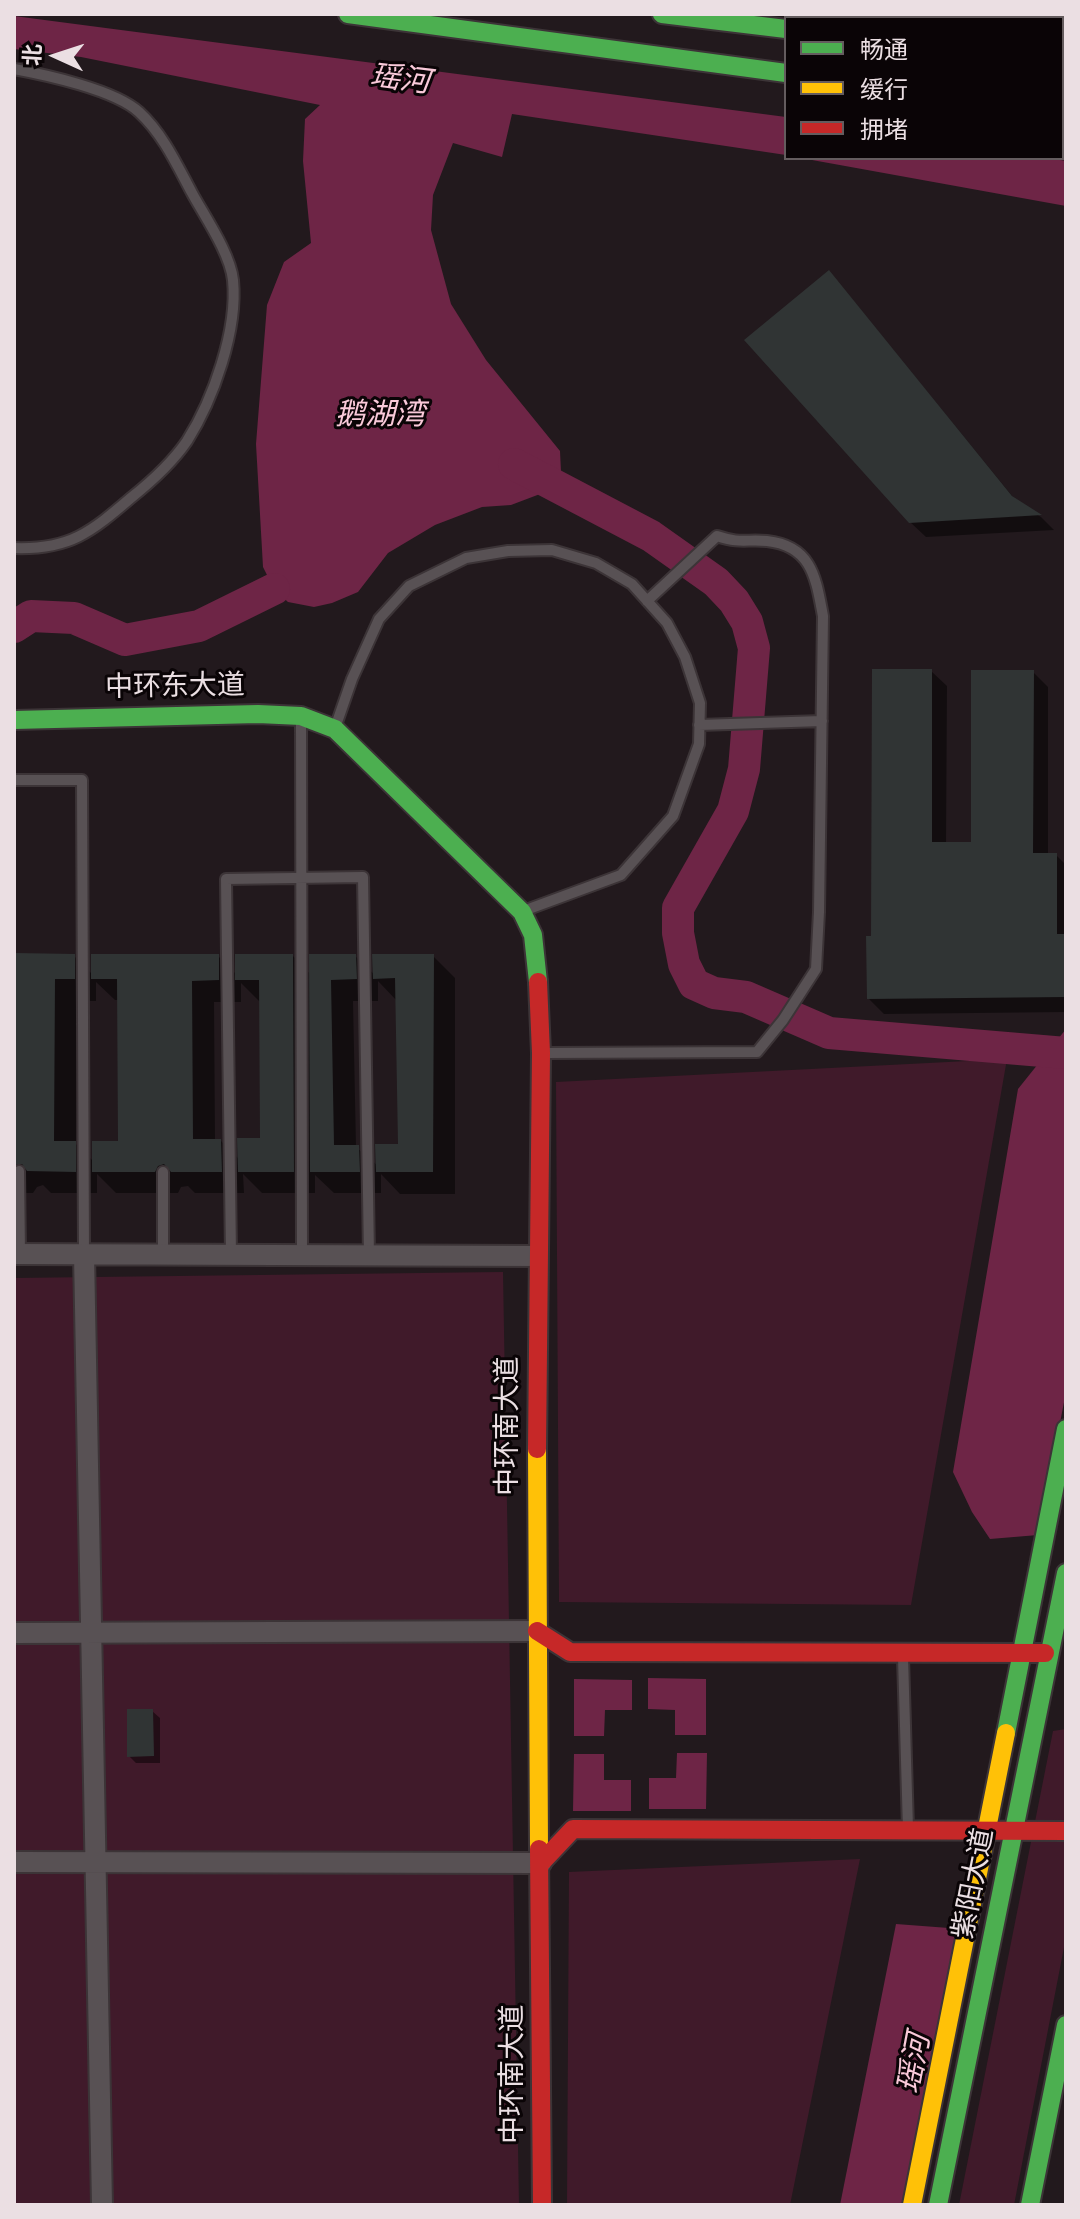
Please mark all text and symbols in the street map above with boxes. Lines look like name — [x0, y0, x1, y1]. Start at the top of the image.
north arrow — [16, 16, 96, 96]
legend — [784, 16, 1064, 160]
text: 畅通 — [860, 31, 908, 67]
text: 北 — [14, 43, 50, 67]
water label: 瑶河 — [368, 59, 432, 103]
text: 缓行 — [860, 71, 908, 107]
text: 拥堵 — [860, 111, 908, 147]
water label: 鹅湖湾 — [335, 399, 425, 435]
street label: 中环东大道 — [105, 670, 245, 706]
street label: 中环南大道 — [492, 1356, 526, 1496]
street label: 紫阳大道 — [948, 1826, 1002, 1942]
street label: 中环南大道 — [497, 2004, 531, 2144]
water label: 瑶河 — [893, 2031, 939, 2097]

